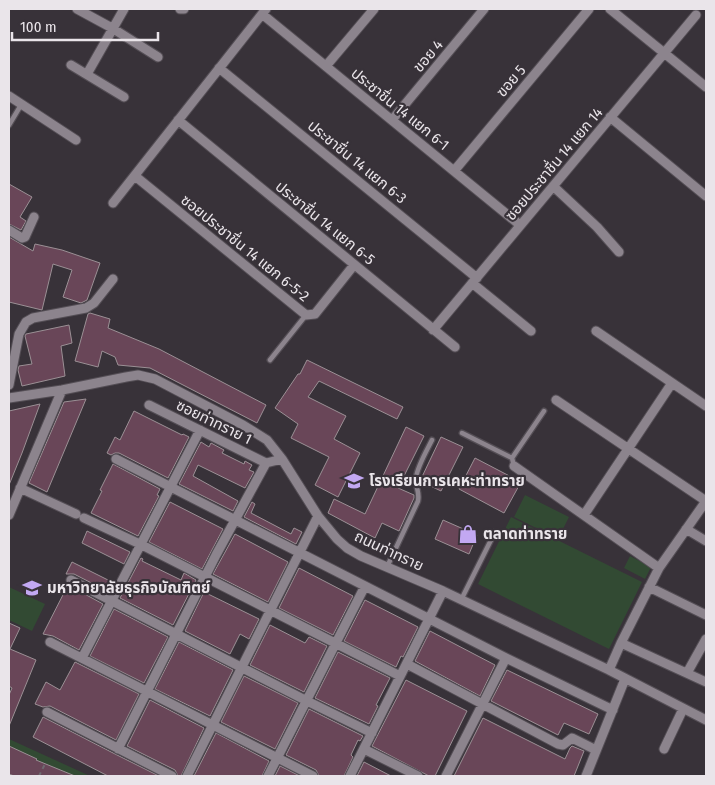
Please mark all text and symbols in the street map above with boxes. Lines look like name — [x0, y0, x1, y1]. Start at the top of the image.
scale bar — [12, 10, 159, 42]
text: 100 m — [20, 18, 57, 36]
street label: ขอย 4 — [409, 36, 447, 76]
street label: ฃอย 5 — [492, 61, 530, 101]
street label: ประชาชื่น 14 แยก 6-1 — [347, 62, 454, 154]
street label: ซอยประชาชื่น 14 แยก 14 — [500, 103, 606, 224]
street label: ประชาชื่น 14 แยก 6-3 — [304, 115, 411, 207]
street label: ประชาชื่น 14 แยก 6-5 — [272, 176, 380, 269]
street label: ซอยประชาชื่น 14 แยก 6-5-2 — [177, 189, 314, 305]
street label: ซอยท่าทราย 1 — [173, 396, 255, 448]
school or university icon: โรงเรียนการเคหะท่าทราย — [343, 470, 365, 492]
place label: โรงเรียนการเคหะท่าทราย — [369, 472, 525, 490]
shop icon: ตลาดท่าทราย — [457, 523, 479, 545]
place label: ตลาดท่าทราย — [483, 525, 567, 543]
street label: ถนนท่าทราย — [352, 527, 426, 575]
school or university icon: มหาวิทยาลัยธุรกิจบัณฑิตย์ — [21, 577, 43, 599]
place label: มหาวิทยาลัยธุรกิจบัณฑิตย์ — [47, 579, 211, 597]

